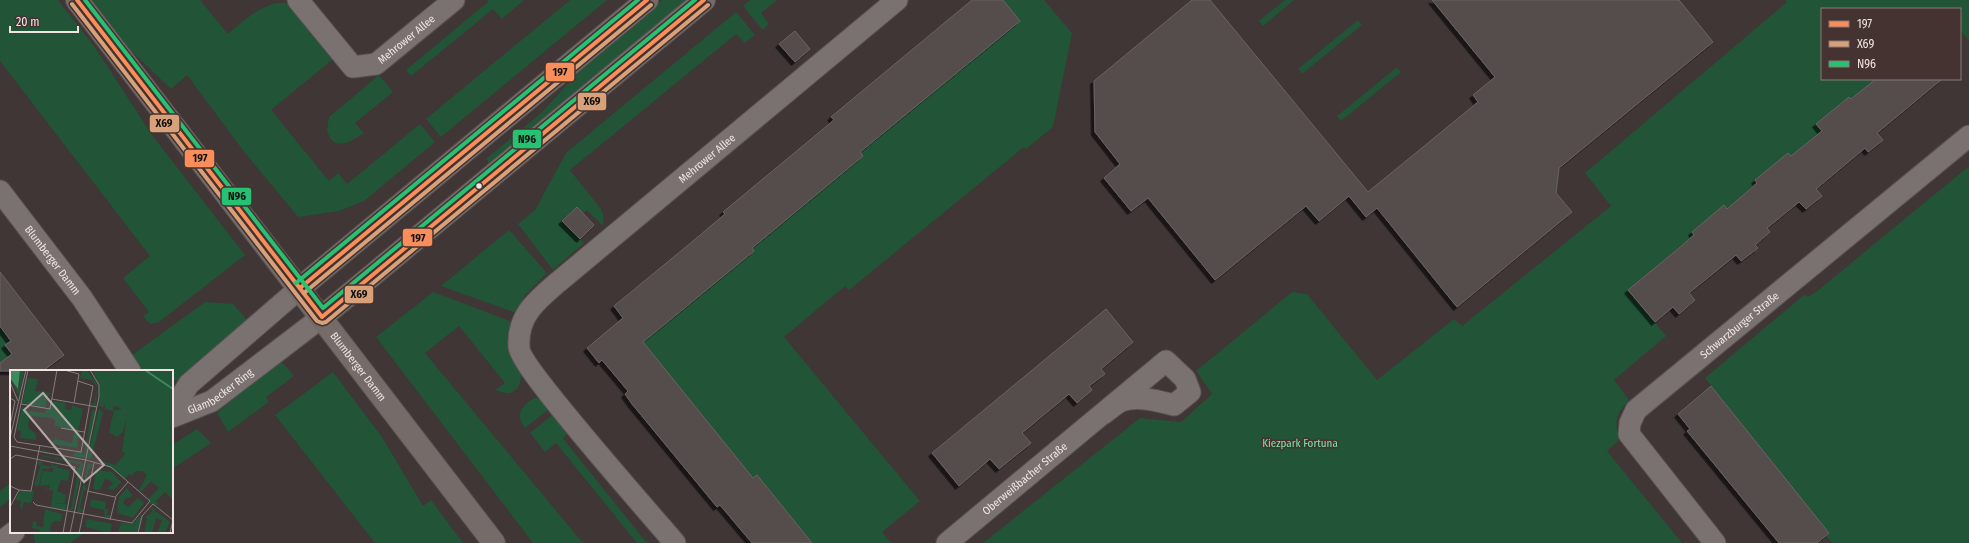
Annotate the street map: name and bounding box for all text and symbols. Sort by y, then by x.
scale bar [10,8,78,34]
legend [1821,8,1961,80]
street label: Mehrower Allee [375,12,438,67]
text: 20 m [16,15,40,29]
text: 197 [1857,17,1872,31]
text: X69 [1857,37,1874,51]
text: N96 [1857,57,1876,71]
line badge: 197 [545,62,575,82]
text: 197 [553,66,568,79]
line badge: X69 [577,92,607,111]
text: X69 [583,95,601,108]
line badge: X69 [149,114,180,133]
text: X69 [155,117,173,130]
line badge: N96 [512,129,542,149]
street label: Mehrower Allee [676,131,738,186]
text: N96 [518,133,536,146]
line badge: 197 [184,149,215,168]
text: 197 [193,152,208,165]
unlabelled marker [474,181,484,191]
line badge: N96 [221,187,252,206]
text: N96 [228,190,246,203]
street label: Blumberger Damm [22,223,83,298]
line badge: 197 [402,228,433,247]
text: 197 [411,232,426,245]
line badge: X69 [344,285,374,304]
text: X69 [350,288,368,301]
street label: Schwarzburger Straße [1698,289,1782,362]
street label: Blumberger Damm [327,330,389,404]
street label: Glambecker Ring [186,366,256,417]
inset map [10,370,173,533]
park label: Kiezpark Fortuna [1262,437,1338,450]
street label: Oberweißbacher Straße [980,440,1070,518]

